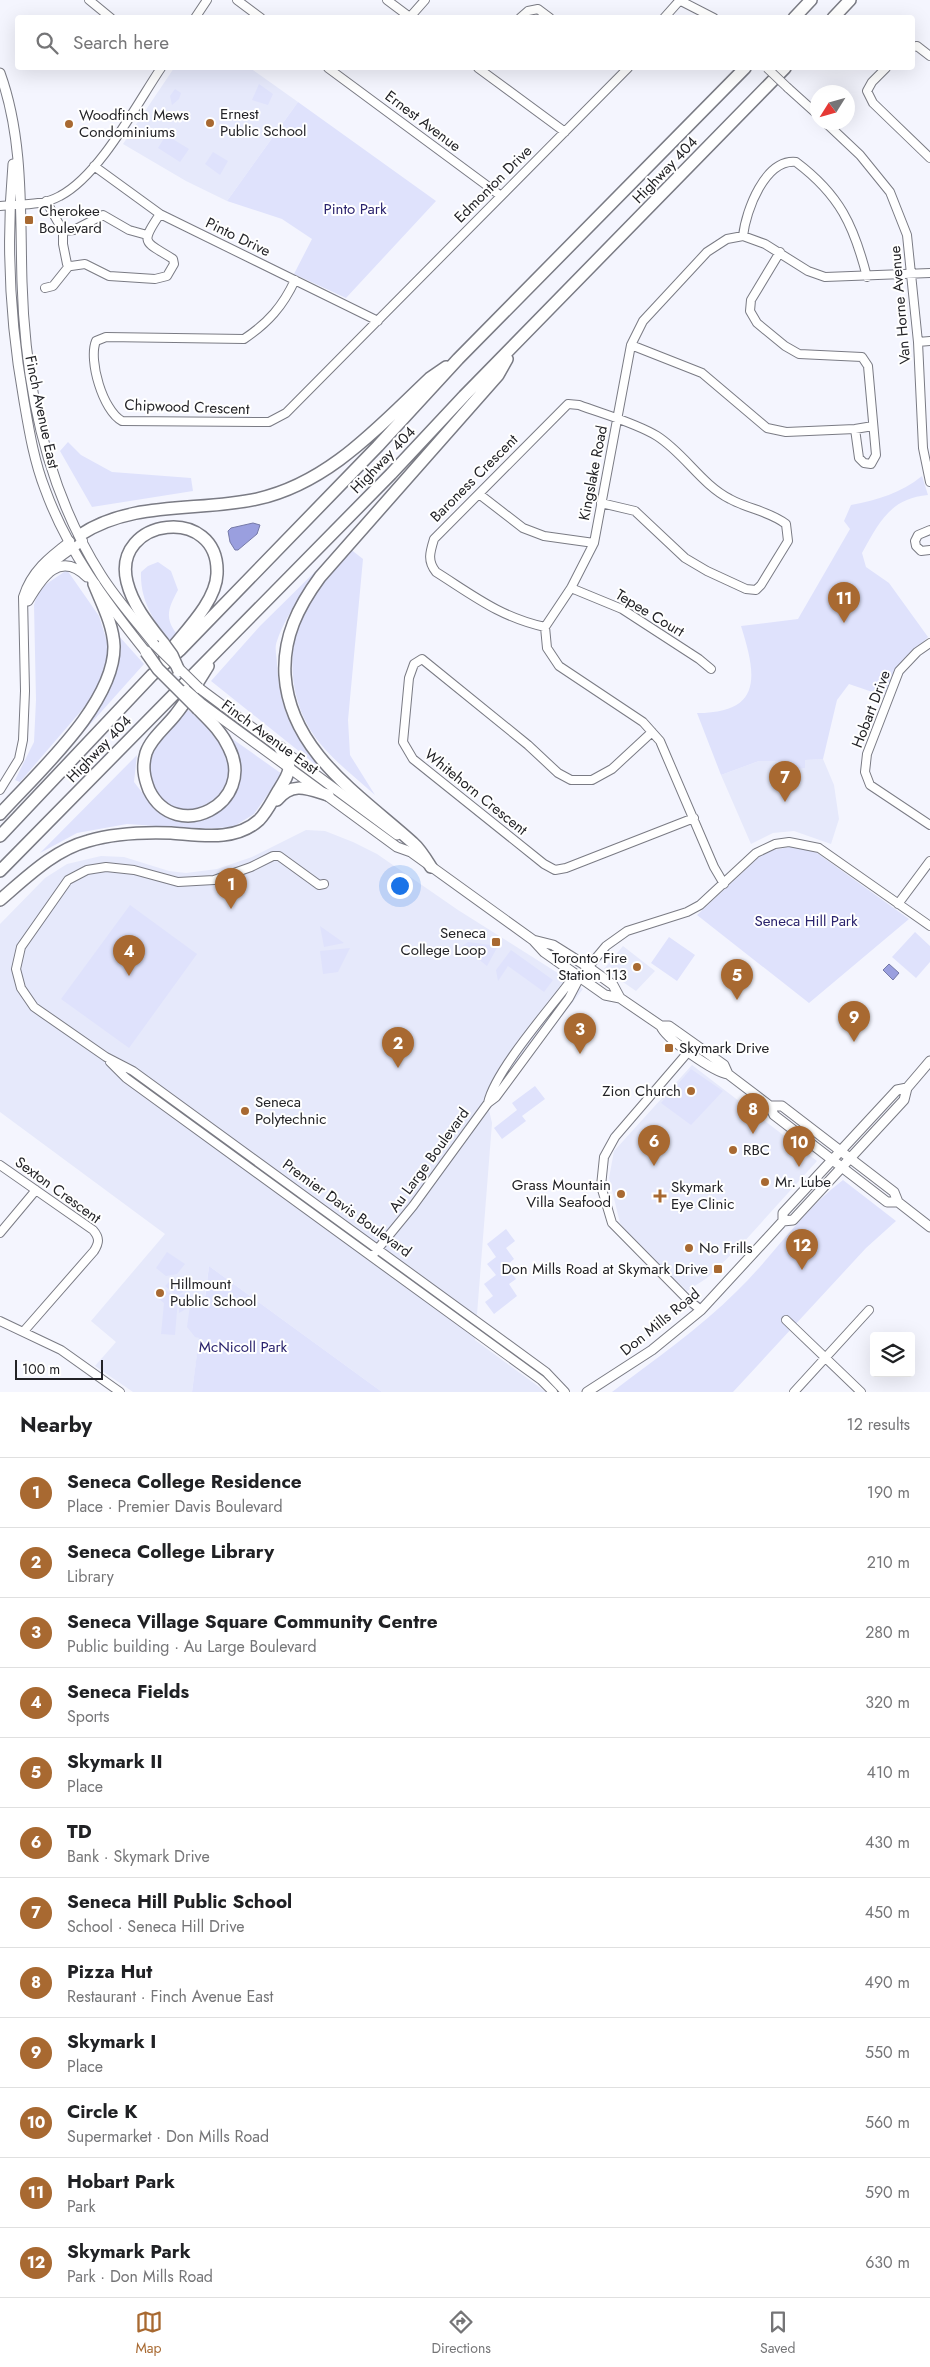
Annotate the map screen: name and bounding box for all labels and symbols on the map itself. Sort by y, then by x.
street label: Ernest Avenue [380,85,466,157]
north arrow [810,85,855,130]
place label: Ernest Public School [220,103,306,142]
place label: Woodfinch Mews Condominiums [79,104,189,143]
marker: Ernest Public School [204,117,216,129]
marker: Woodfinch Mews Condominiums [63,118,75,130]
street label: Highway 404 [627,131,703,209]
street label: Edmonton Drive [449,140,537,228]
park label: Pinto Park [323,198,387,220]
place label: Cherokee Boulevard [39,200,102,239]
street label: Pinto Drive [202,212,274,262]
marker: Cherokee Boulevard [23,214,35,226]
street label: Van Horne Avenue [884,245,916,365]
street label: Finch Avenue East [19,353,65,471]
street label: Chipwood Crescent [124,394,250,420]
street label: Highway 404 [345,421,421,499]
street label: Kingslake Road [573,424,613,522]
street label: Baroness Crescent [425,429,523,527]
pin: 11 [828,582,860,623]
street label: Tepee Court [611,584,689,642]
street label: Hobart Drive [846,667,896,751]
street label: Finch Avenue East [217,694,323,780]
street label: Highway 404 [61,710,137,788]
street label: Whitehorn Crescent [420,744,533,841]
pin: 7 [769,761,801,802]
pin: 1 [215,868,247,909]
your location [387,873,413,899]
park label: Seneca Hill Park [754,910,858,932]
place label: Seneca College Loop [400,922,486,961]
pin: 4 [113,935,145,976]
marker: Seneca College Loop [490,936,502,948]
place label: Toronto Fire Station 113 [552,947,627,986]
pin: 5 [721,959,753,1000]
marker: Toronto Fire Station 113 [631,961,643,973]
pin: 9 [838,1001,870,1042]
pin: 3 [564,1013,596,1054]
pin: 2 [382,1027,414,1068]
place label: Skymark Drive [679,1037,769,1059]
marker: Skymark Drive [663,1042,675,1054]
place label: Zion Church [602,1080,681,1102]
marker: Zion Church [685,1085,697,1097]
place label: Seneca Polytechnic [255,1091,326,1130]
pin: 8 [737,1093,769,1134]
street label: Au Large Boulevard [384,1103,474,1217]
marker: Seneca Polytechnic [239,1105,251,1117]
pin: 6 [638,1125,670,1166]
pin: 10 [783,1126,815,1167]
place label: RBC [743,1139,770,1161]
marker: RBC [727,1144,739,1156]
street label: Sexton Crescent [10,1151,106,1229]
street label: Premier Davis Boulevard [278,1154,416,1262]
place label: Mr. Lube [775,1171,831,1193]
place label: Grass Mountain Villa Seafood [512,1174,611,1213]
place label: Skymark Eye Clinic [671,1176,734,1215]
marker: Mr. Lube [759,1176,771,1188]
marker: Grass Mountain Villa Seafood [615,1188,627,1200]
marker: Skymark Eye Clinic [653,1189,667,1203]
pin: 12 [786,1229,818,1270]
place label: No Frills [699,1237,753,1259]
marker: No Frills [683,1242,695,1254]
place label: Don Mills Road at Skymark Drive [501,1258,708,1280]
marker: Don Mills Road at Skymark Drive [712,1263,724,1275]
place label: Hillmount Public School [170,1273,256,1312]
street label: Don Mills Road [616,1283,704,1361]
marker: Hillmount Public School [154,1287,166,1299]
park label: McNicoll Park [199,1336,288,1358]
scale bar [15,1357,102,1380]

